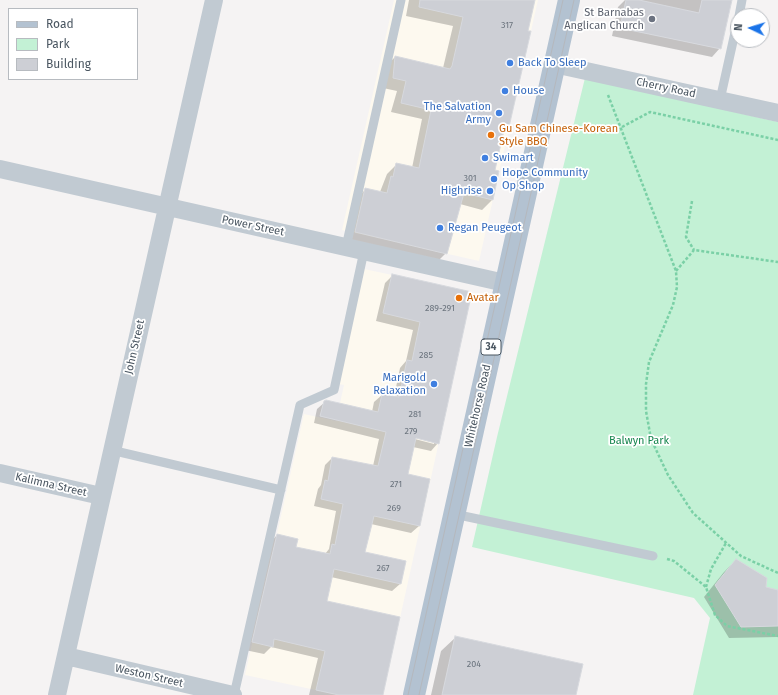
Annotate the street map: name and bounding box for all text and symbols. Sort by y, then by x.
place label: St Barnabas Anglican Church [564,6,644,32]
legend [8,8,138,80]
north arrow [730,8,770,48]
marker: St Barnabas Anglican Church [647,14,657,24]
text: Road [46,17,74,31]
house number: 317 [501,20,513,30]
text: N [732,23,745,31]
text: Park [46,37,70,51]
place label: Back To Sleep [518,56,587,70]
text: Building [46,57,91,71]
marker: Back To Sleep [505,58,515,68]
street label: Cherry Road [635,75,697,101]
place label: House [513,84,544,98]
marker: House [500,86,510,96]
place label: The Salvation Army [424,100,491,126]
marker: The Salvation Army [494,108,504,118]
place label: Gu Sam Chinese-Korean Style BBQ [499,122,618,148]
marker: Gu Sam Chinese-Korean Style BBQ [486,130,496,140]
place label: Swimart [493,151,534,165]
marker: Swimart [480,153,490,163]
place label: Hope Community Op Shop [502,166,588,192]
house number: 301 [463,173,477,183]
marker: Hope Community Op Shop [489,174,499,184]
place label: Highrise [441,184,482,198]
marker: Highrise [485,186,495,196]
street label: Power Street [221,213,285,239]
place label: Regan Peugeot [448,221,522,235]
marker: Regan Peugeot [435,223,445,233]
place label: Avatar [467,291,499,305]
marker: Avatar [454,293,464,303]
house number: 289-291 [425,303,455,313]
street label: John Street [122,319,148,375]
road number: 34 [481,339,501,355]
house number: 285 [419,350,433,360]
street label: Whitehorse Road [462,363,494,449]
place label: Marigold Relaxation [373,371,426,397]
marker: Marigold Relaxation [429,379,439,389]
house number: 281 [408,409,422,419]
house number: 279 [405,426,417,436]
park label: Balwyn Park [609,434,669,448]
street label: Kalimna Street [14,470,88,500]
house number: 271 [390,479,402,489]
house number: 269 [387,503,401,513]
house number: 267 [376,563,390,573]
house number: 204 [467,659,481,669]
street label: Weston Street [114,662,184,690]

